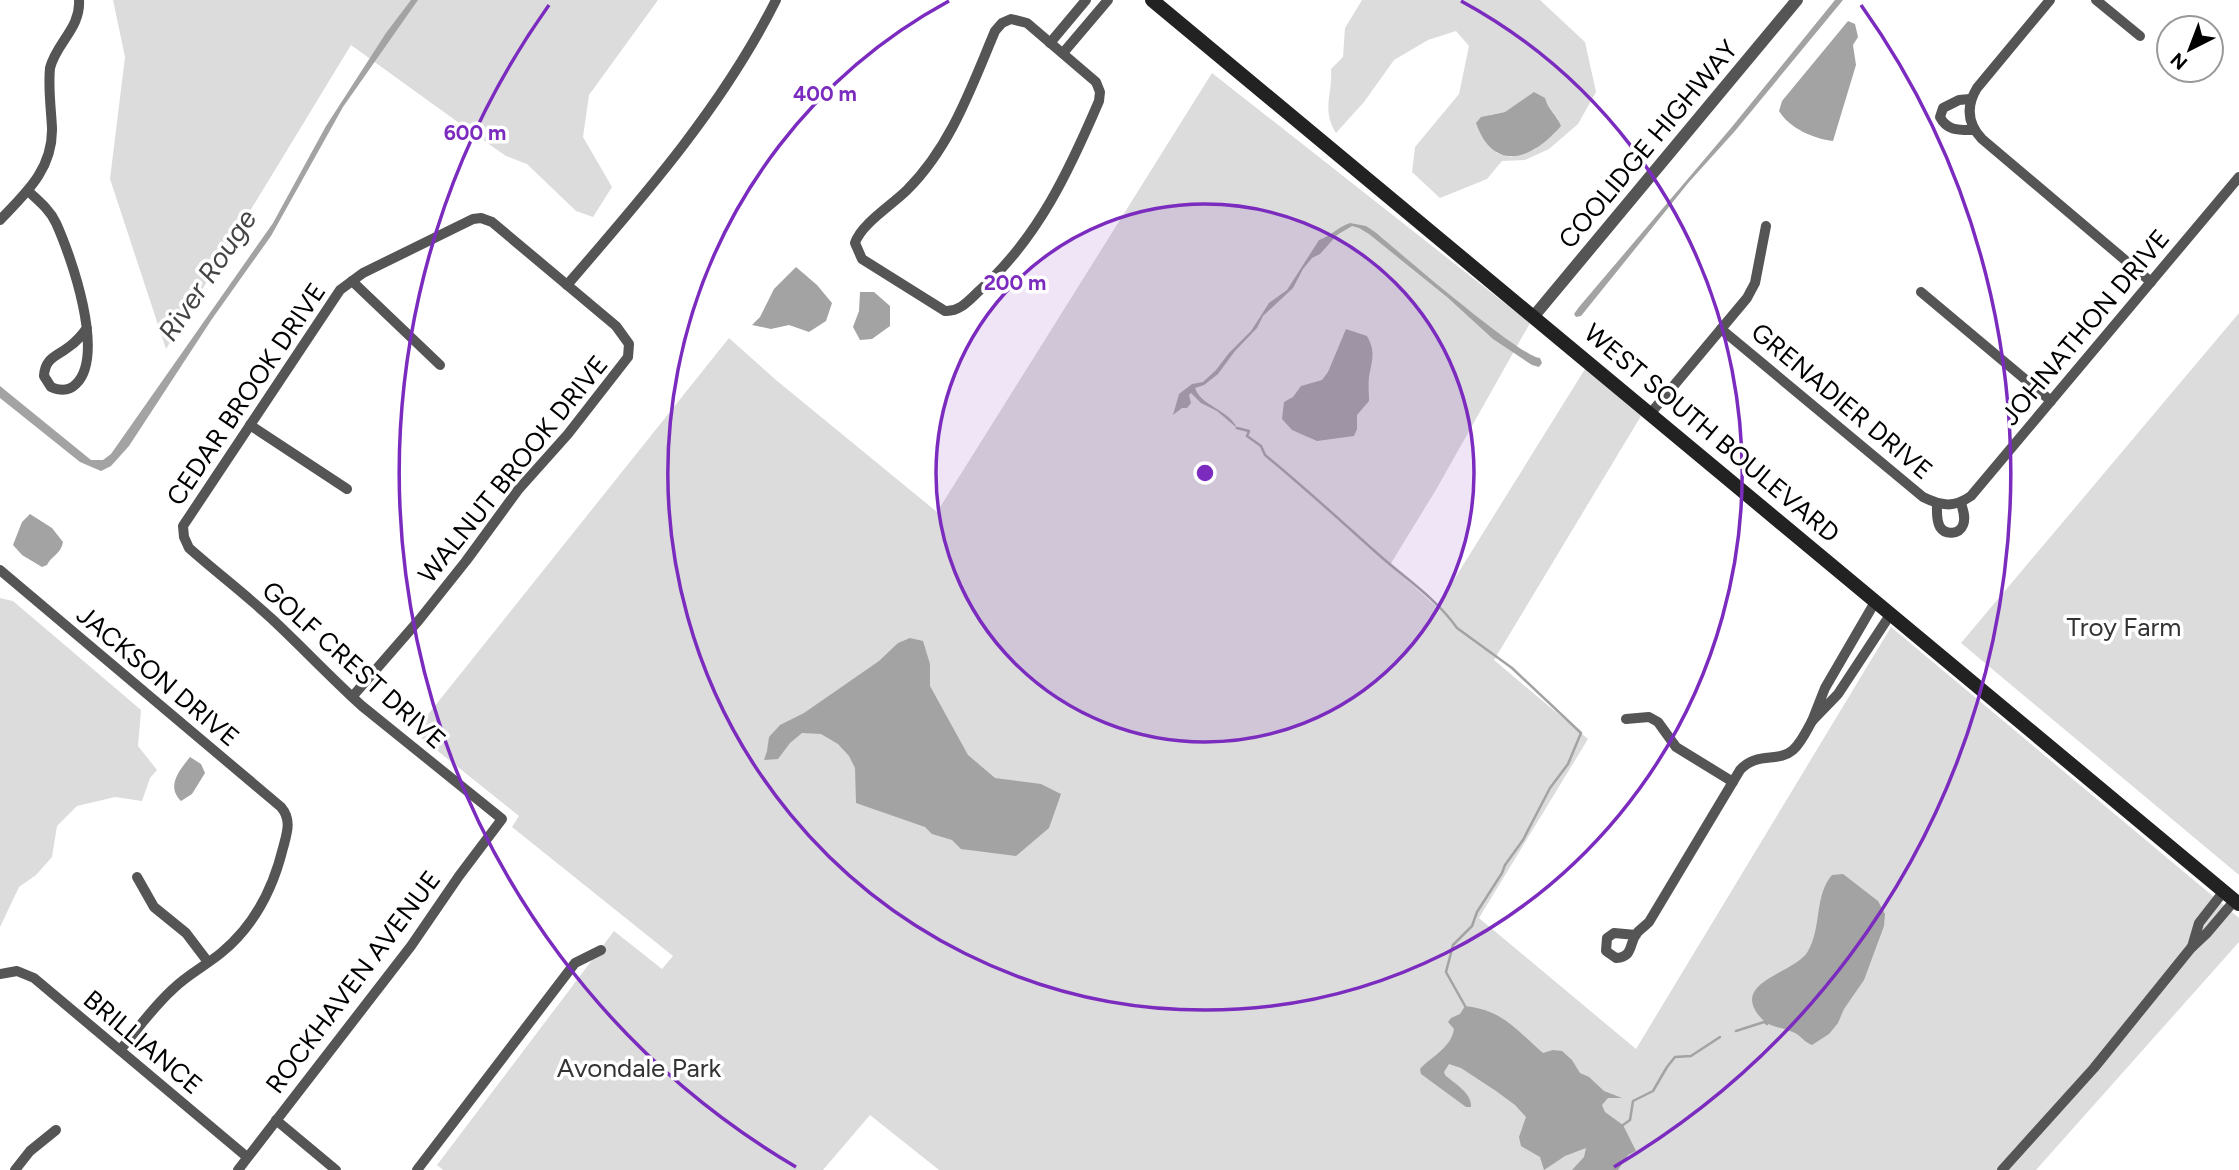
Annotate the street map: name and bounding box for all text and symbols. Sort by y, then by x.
north arrow [2155,14,2225,84]
street label: COOLIDGE HIGHWAY [1551,33,1745,255]
text: N [2166,48,2192,75]
text: 400 m [793,81,857,106]
text: 600 m [444,120,506,145]
water label: River Rouge [151,203,263,347]
street label: JOHNATHON DRIVE [1994,223,2176,431]
text: 200 m [984,270,1046,295]
street label: CEDAR BROOK DRIVE [160,277,332,511]
street label: GRENADIER DRIVE [1745,316,1939,486]
street label: WEST SOUTH BOULEVARD [1578,317,1846,549]
street label: WALNUT BROOK DRIVE [411,349,615,589]
centre of rings [1193,461,1217,485]
street label: GOLF CREST DRIVE [256,574,452,756]
street label: JACKSON DRIVE [70,599,246,753]
park label: Troy Farm [2067,611,2181,643]
street label: ROCKHAVEN AVENUE [259,864,447,1100]
street label: BRILLIANCE [77,983,209,1101]
park label: Avondale Park [557,1052,722,1084]

